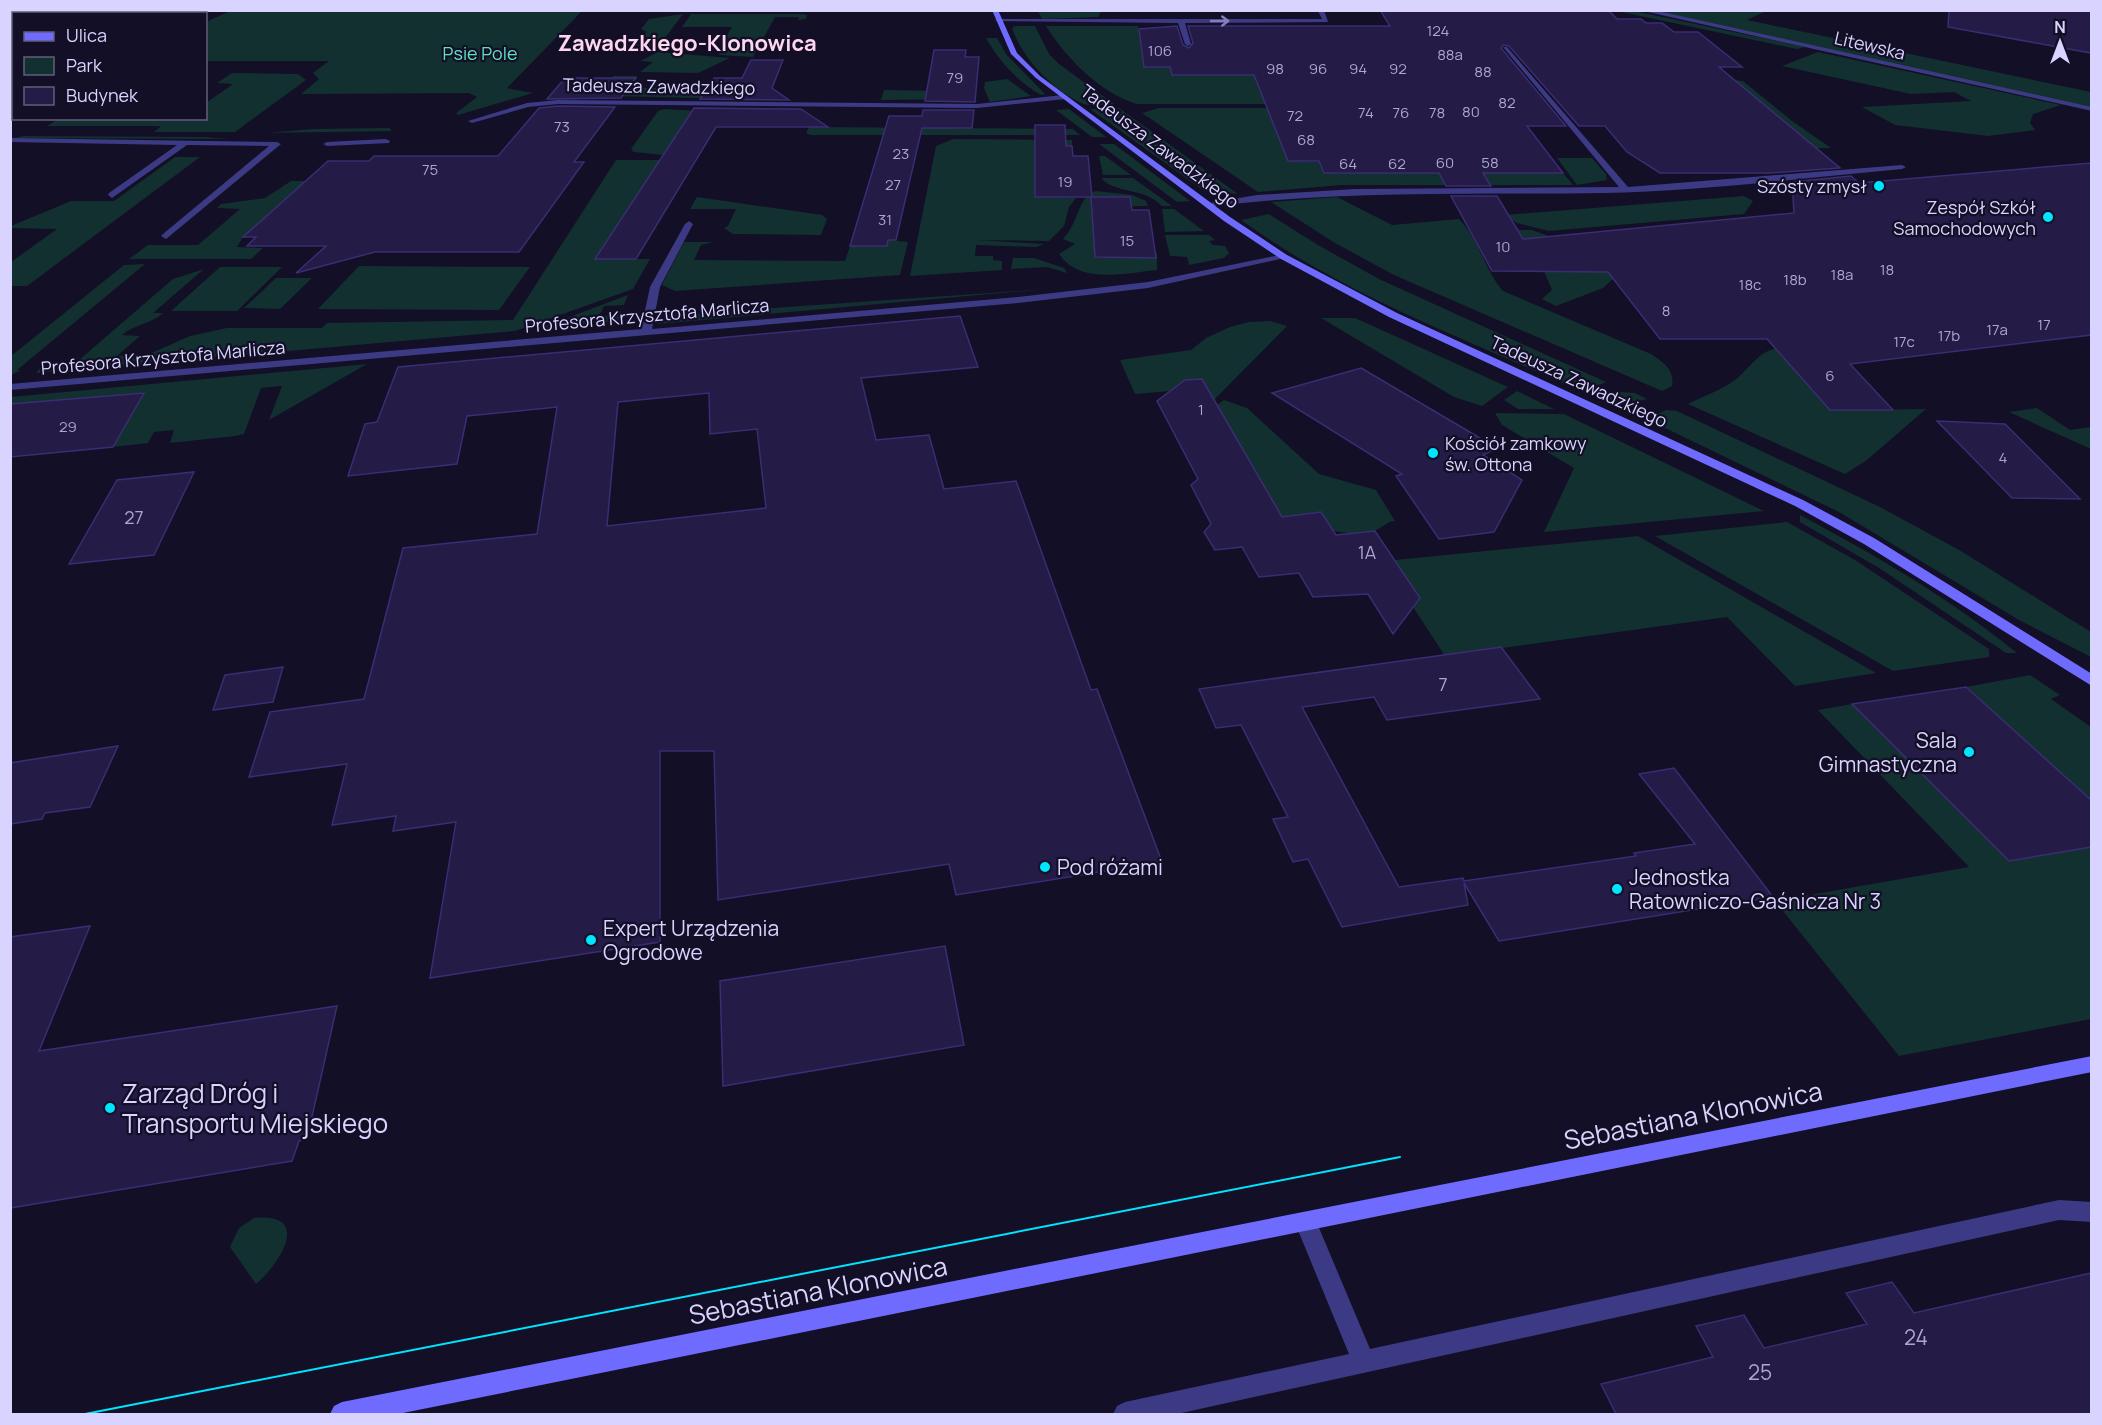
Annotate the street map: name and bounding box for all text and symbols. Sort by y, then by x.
legend [12,12,207,120]
north arrow [2030,12,2090,72]
one-way arrow [1209,15,1229,27]
text: N [2054,16,2066,38]
house number: 124 [1427,20,1450,41]
text: Ulica [66,23,107,47]
street label: Litewska [1832,25,1908,65]
district label: Zawadzkiego-Klonowica [557,28,817,58]
house number: 106 [1148,40,1172,61]
park label: Psie Pole [443,41,517,65]
house number: 88a [1437,44,1463,65]
text: Park [66,53,103,77]
house number: 98 [1266,58,1284,79]
house number: 96 [1309,58,1327,79]
house number: 94 [1349,58,1367,79]
house number: 92 [1389,58,1407,79]
house number: 88 [1474,61,1492,82]
house number: 79 [947,67,963,88]
street label: Tadeusza Zawadzkiego [563,72,755,100]
street label: Tadeusza Zawadzkiego [1076,78,1244,214]
text: Budynek [66,83,139,107]
house number: 82 [1498,92,1516,113]
house number: 80 [1462,101,1480,122]
house number: 74 [1358,102,1374,123]
house number: 76 [1393,102,1409,123]
house number: 78 [1429,102,1445,123]
house number: 72 [1287,105,1303,126]
house number: 73 [554,116,570,137]
house number: 68 [1297,129,1315,150]
house number: 23 [893,143,909,164]
house number: 60 [1436,152,1454,173]
house number: 58 [1481,152,1499,173]
house number: 64 [1339,153,1357,174]
house number: 62 [1388,153,1406,174]
house number: 75 [422,159,438,180]
house number: 19 [1057,171,1073,192]
house number: 27 [885,174,901,195]
place label: Szósty zmysł [1757,174,1867,198]
marker: Szósty zmysł [1872,179,1886,193]
place label: Zespół Szkół Samochodowych [1893,195,2036,240]
house number: 31 [878,209,892,230]
marker: Zespół Szkół Samochodowych [2041,210,2055,224]
house number: 15 [1120,230,1134,251]
house number: 10 [1496,236,1511,257]
house number: 18 [1880,259,1894,280]
house number: 18a [1831,264,1853,285]
house number: 18b [1783,269,1807,290]
house number: 18c [1739,274,1761,295]
street label: Profesora Krzysztofa Marlicza [524,292,770,338]
house number: 8 [1662,300,1670,321]
house number: 17 [2037,314,2051,335]
house number: 17a [1986,319,2008,340]
house number: 17b [1938,325,1960,346]
street label: Tadeusza Zawadzkiego [1487,329,1671,433]
house number: 17c [1893,331,1915,352]
street label: Profesora Krzysztofa Marlicza [40,334,286,380]
house number: 6 [1825,365,1835,386]
house number: 1 [1198,399,1204,420]
house number: 29 [59,416,77,437]
place label: Kościół zamkowy św. Ottona [1445,431,1587,476]
marker: Kościół zamkowy św. Ottona [1426,446,1440,460]
house number: 4 [1999,447,2008,468]
house number: 27 [124,505,144,529]
house number: 1A [1358,540,1377,564]
house number: 7 [1438,672,1448,696]
place label: Sala Gimnastyczna [1819,726,1957,778]
marker: Sala Gimnastyczna [1962,745,1976,759]
place label: Pod różami [1057,853,1163,881]
marker: Pod różami [1038,860,1052,874]
place label: Jednostka Ratowniczo-Gaśnicza Nr 3 [1629,863,1881,915]
marker: Jednostka Ratowniczo-Gaśnicza Nr 3 [1610,882,1624,896]
place label: Expert Urządzenia Ogrodowe [603,914,779,966]
marker: Expert Urządzenia Ogrodowe [584,933,598,947]
street label: Sebastiana Klonowica [1561,1072,1825,1158]
place label: Zarząd Dróg i Transportu Miejskiego [122,1075,388,1141]
marker: Zarząd Dróg i Transportu Miejskiego [103,1101,117,1115]
street label: Sebastiana Klonowica [686,1247,950,1333]
house number: 24 [1904,1323,1928,1351]
house number: 25 [1748,1358,1772,1386]

